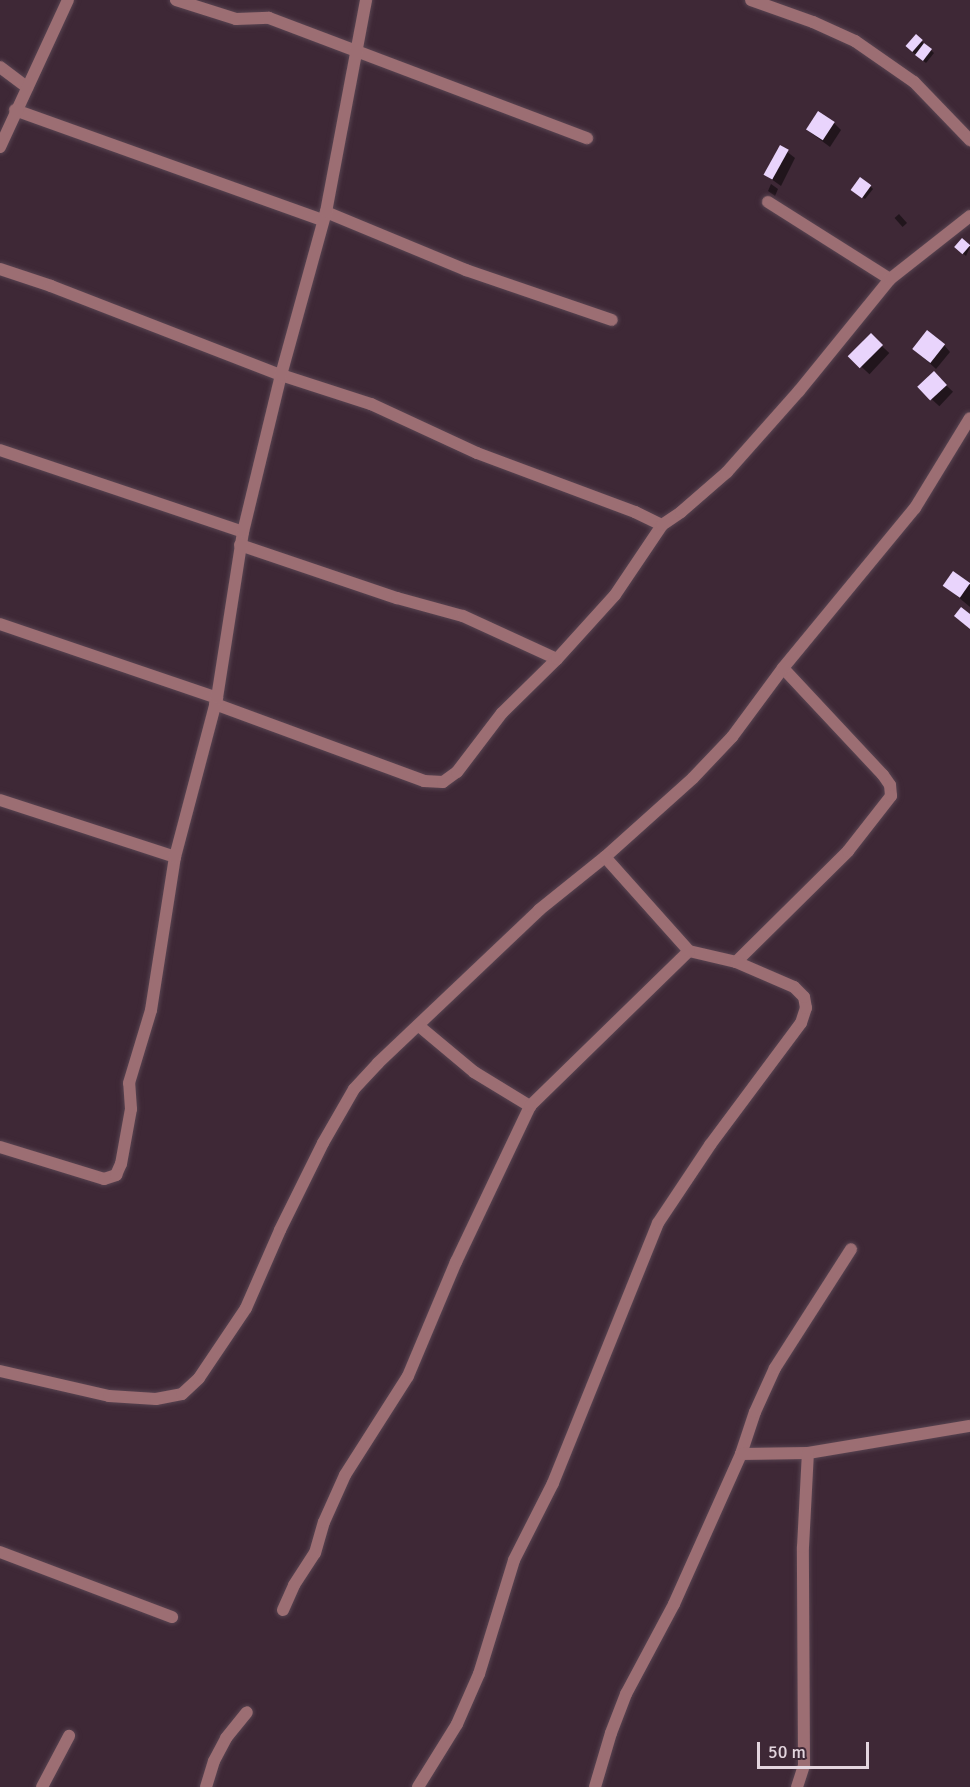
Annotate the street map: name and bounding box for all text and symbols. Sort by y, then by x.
scale bar [760,1730,872,1768]
text: 50 m [768,1741,806,1763]

